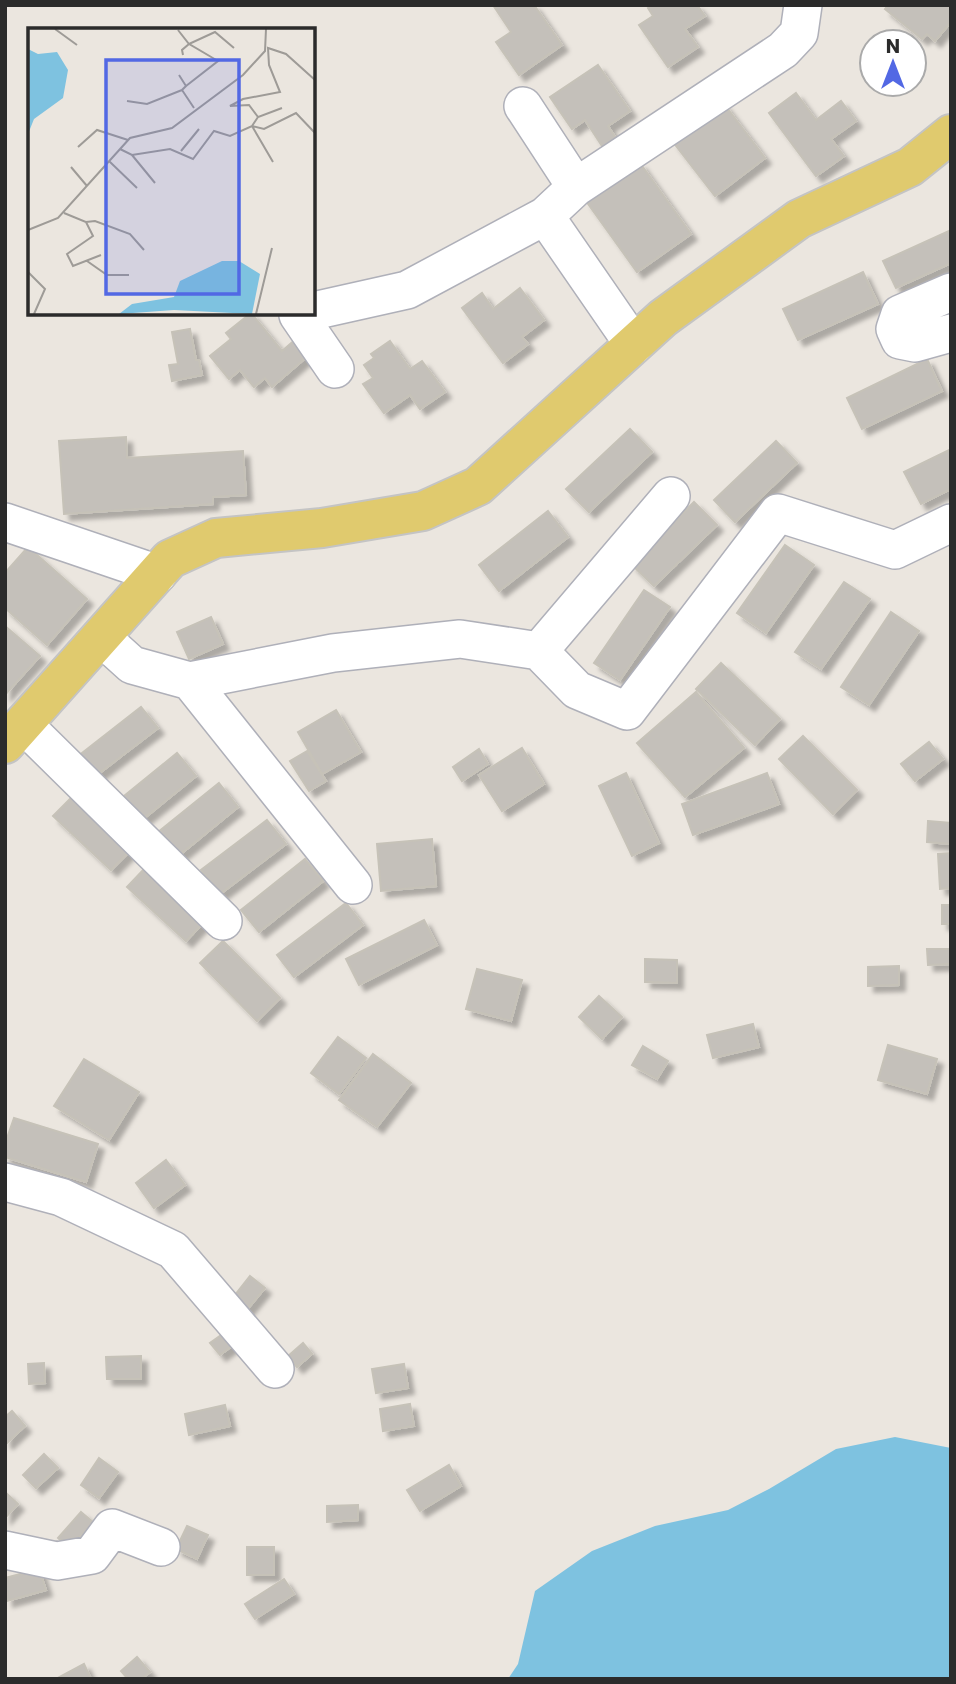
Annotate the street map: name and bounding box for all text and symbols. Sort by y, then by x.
inset map [28,28,315,315]
north arrow [858,28,928,98]
text: N [886,33,900,60]

